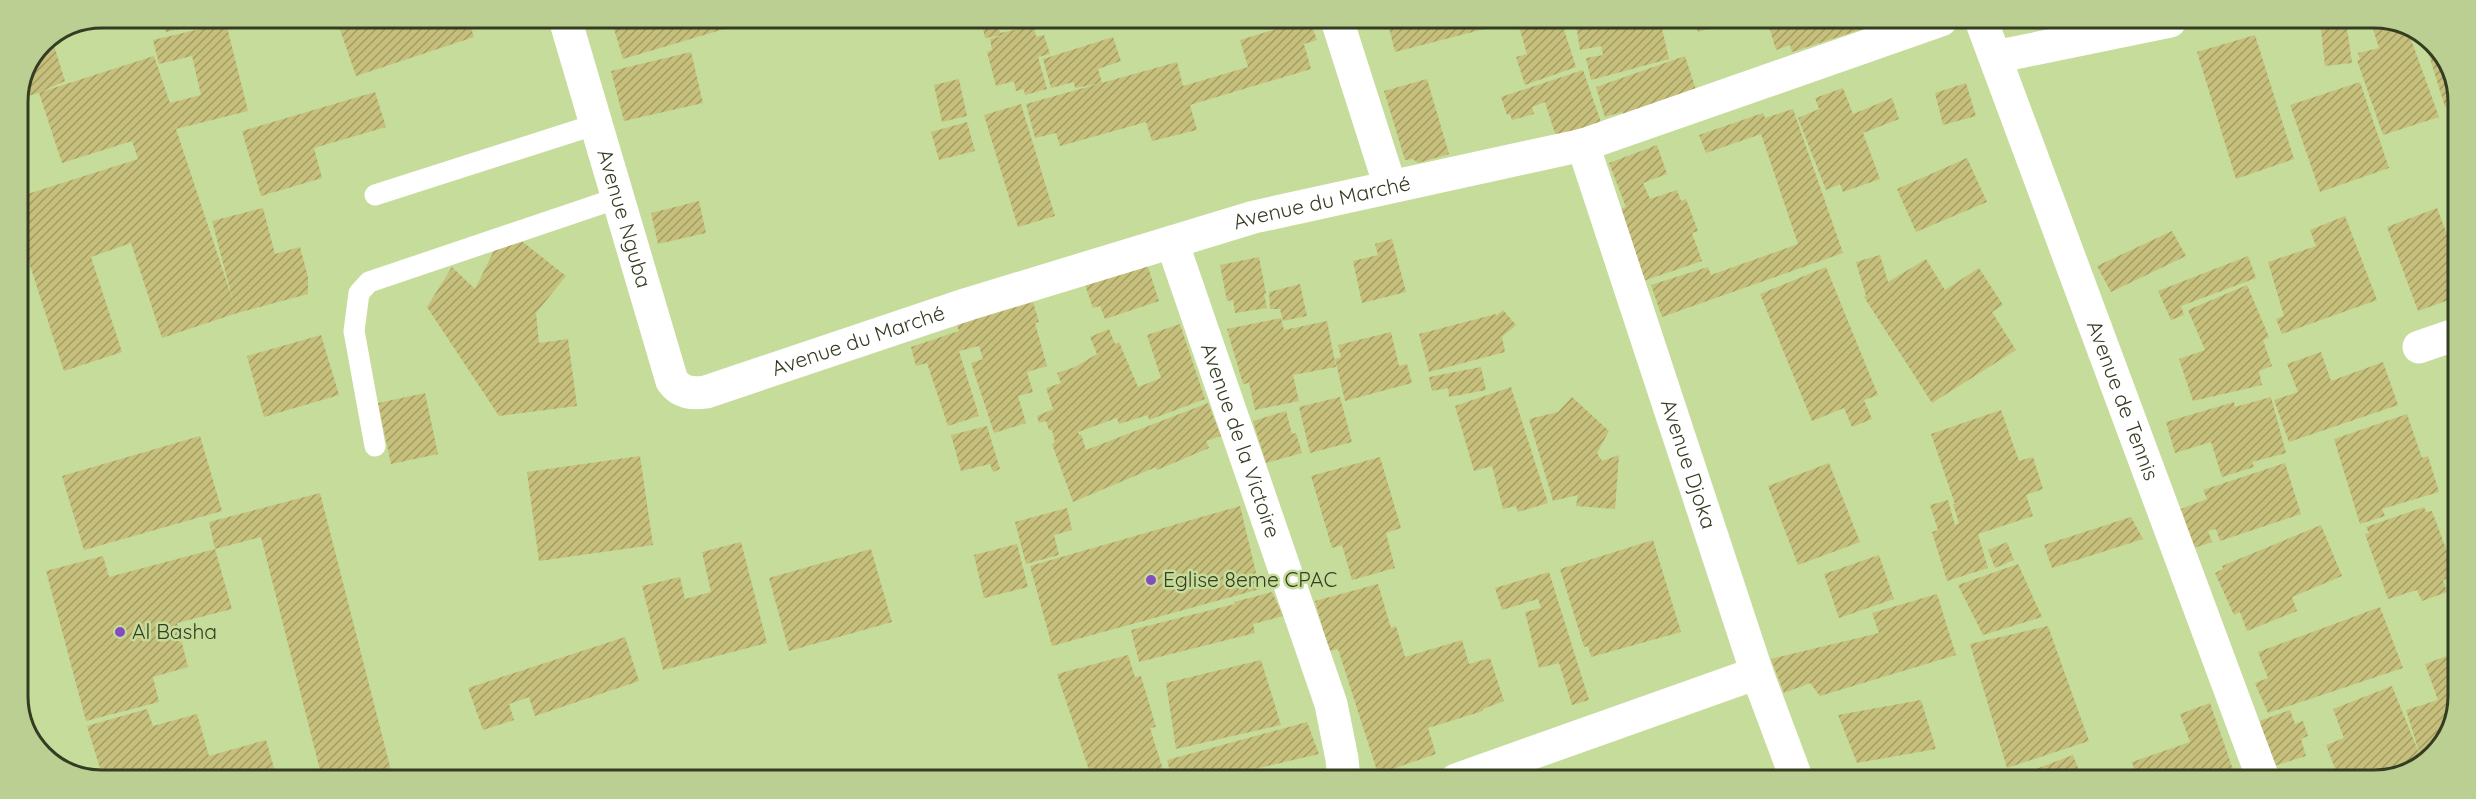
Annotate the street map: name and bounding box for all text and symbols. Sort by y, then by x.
street label: Avenue Nguba [592,146,658,291]
street label: Avenue du Marché [1230,169,1413,235]
street label: Avenue du Marché [768,299,948,381]
street label: Avenue de Tennis [2082,317,2165,484]
street label: Avenue de la Victoire [1196,339,1287,541]
street label: Avenue Djoka [1656,396,1723,532]
place label: Eglise 8eme CPAC [1163,566,1337,592]
marker: Eglise 8eme CPAC [1144,573,1158,587]
place label: Al Basha [132,618,217,644]
marker: Al Basha [113,625,127,639]

